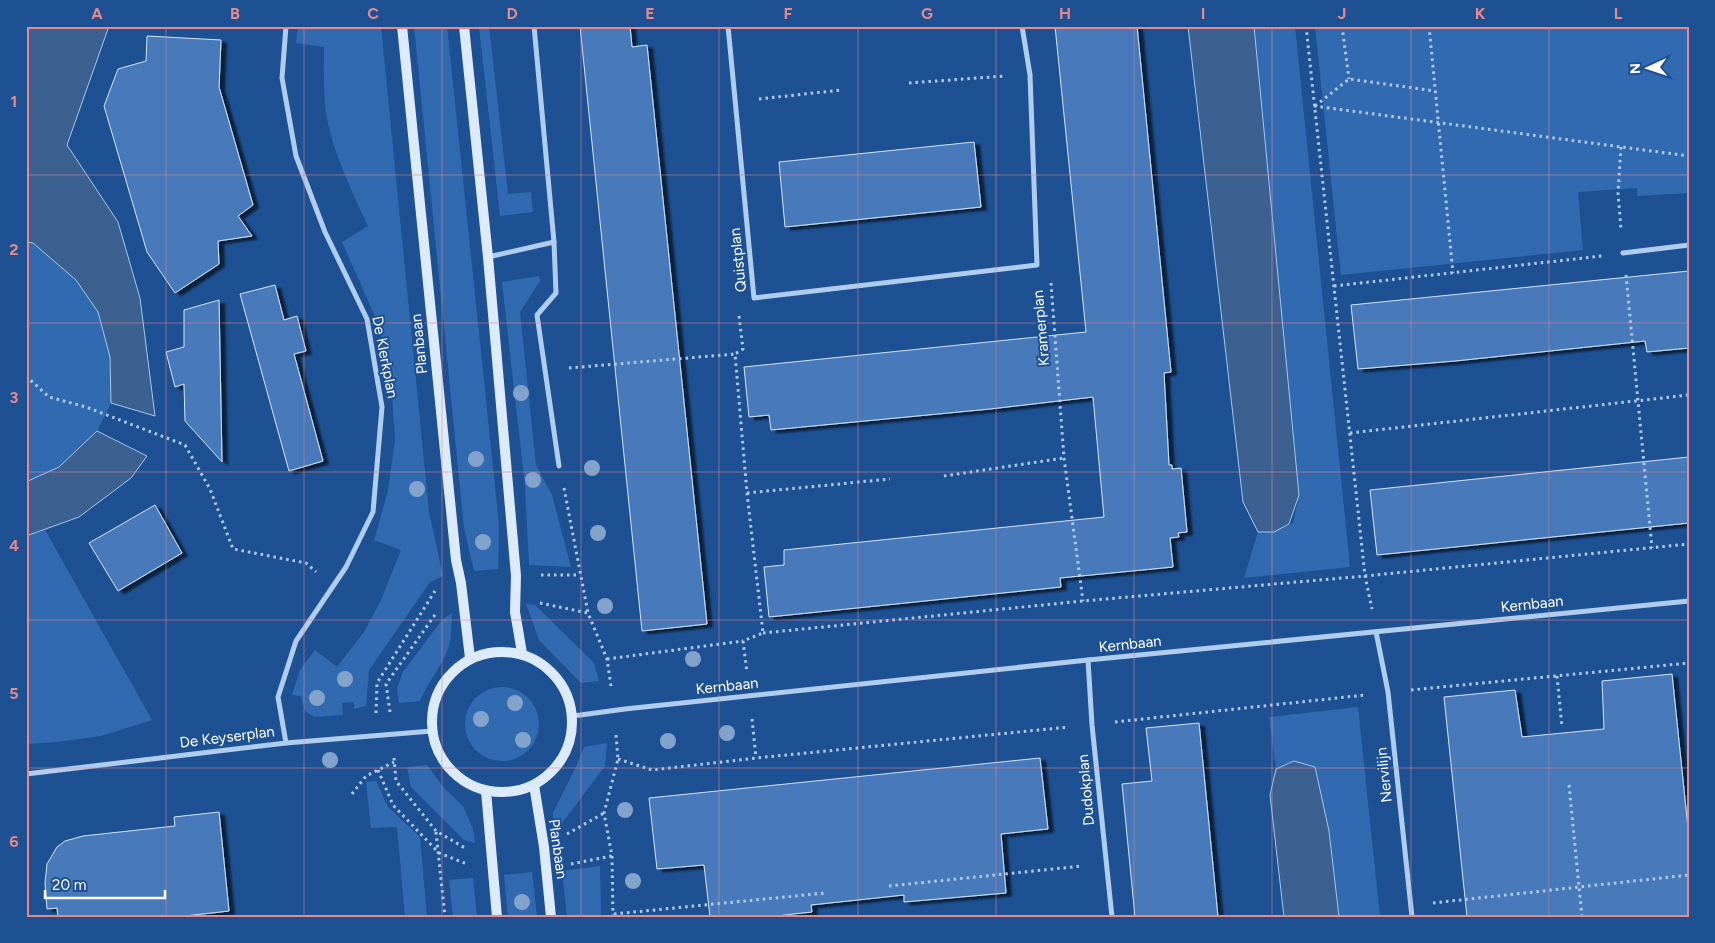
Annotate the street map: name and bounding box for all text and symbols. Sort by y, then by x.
text: A [91,4,103,23]
text: B [230,4,240,23]
text: C [367,4,379,23]
text: D [506,4,518,23]
text: E [645,4,655,23]
text: F [784,4,793,23]
text: G [921,4,933,23]
text: H [1059,4,1071,23]
text: I [1201,4,1205,23]
text: J [1338,4,1346,23]
text: K [1475,4,1486,23]
text: L [1614,4,1623,23]
north arrow [1622,42,1672,92]
text: N [1627,63,1644,75]
text: 1 [11,92,17,111]
street label: Quistplan [726,227,750,293]
text: 2 [9,240,19,259]
street label: Kramerplan [1029,289,1053,367]
street label: Planbaan [407,313,431,375]
street label: De Klerkplan [368,314,402,400]
text: 3 [10,388,19,407]
text: 4 [9,536,19,555]
street label: Kernbaan [1500,592,1564,616]
street label: Kernbaan [1098,632,1162,656]
street label: Kernbaan [695,674,759,698]
text: 5 [9,684,19,703]
street label: De Keyserplan [178,722,276,752]
street label: Nervilijn [1372,747,1396,803]
street label: Dudokplan [1074,754,1098,826]
street label: Planbaan [545,818,571,880]
text: 6 [9,832,19,851]
scale bar [45,868,165,900]
text: 20 m [52,876,86,894]

